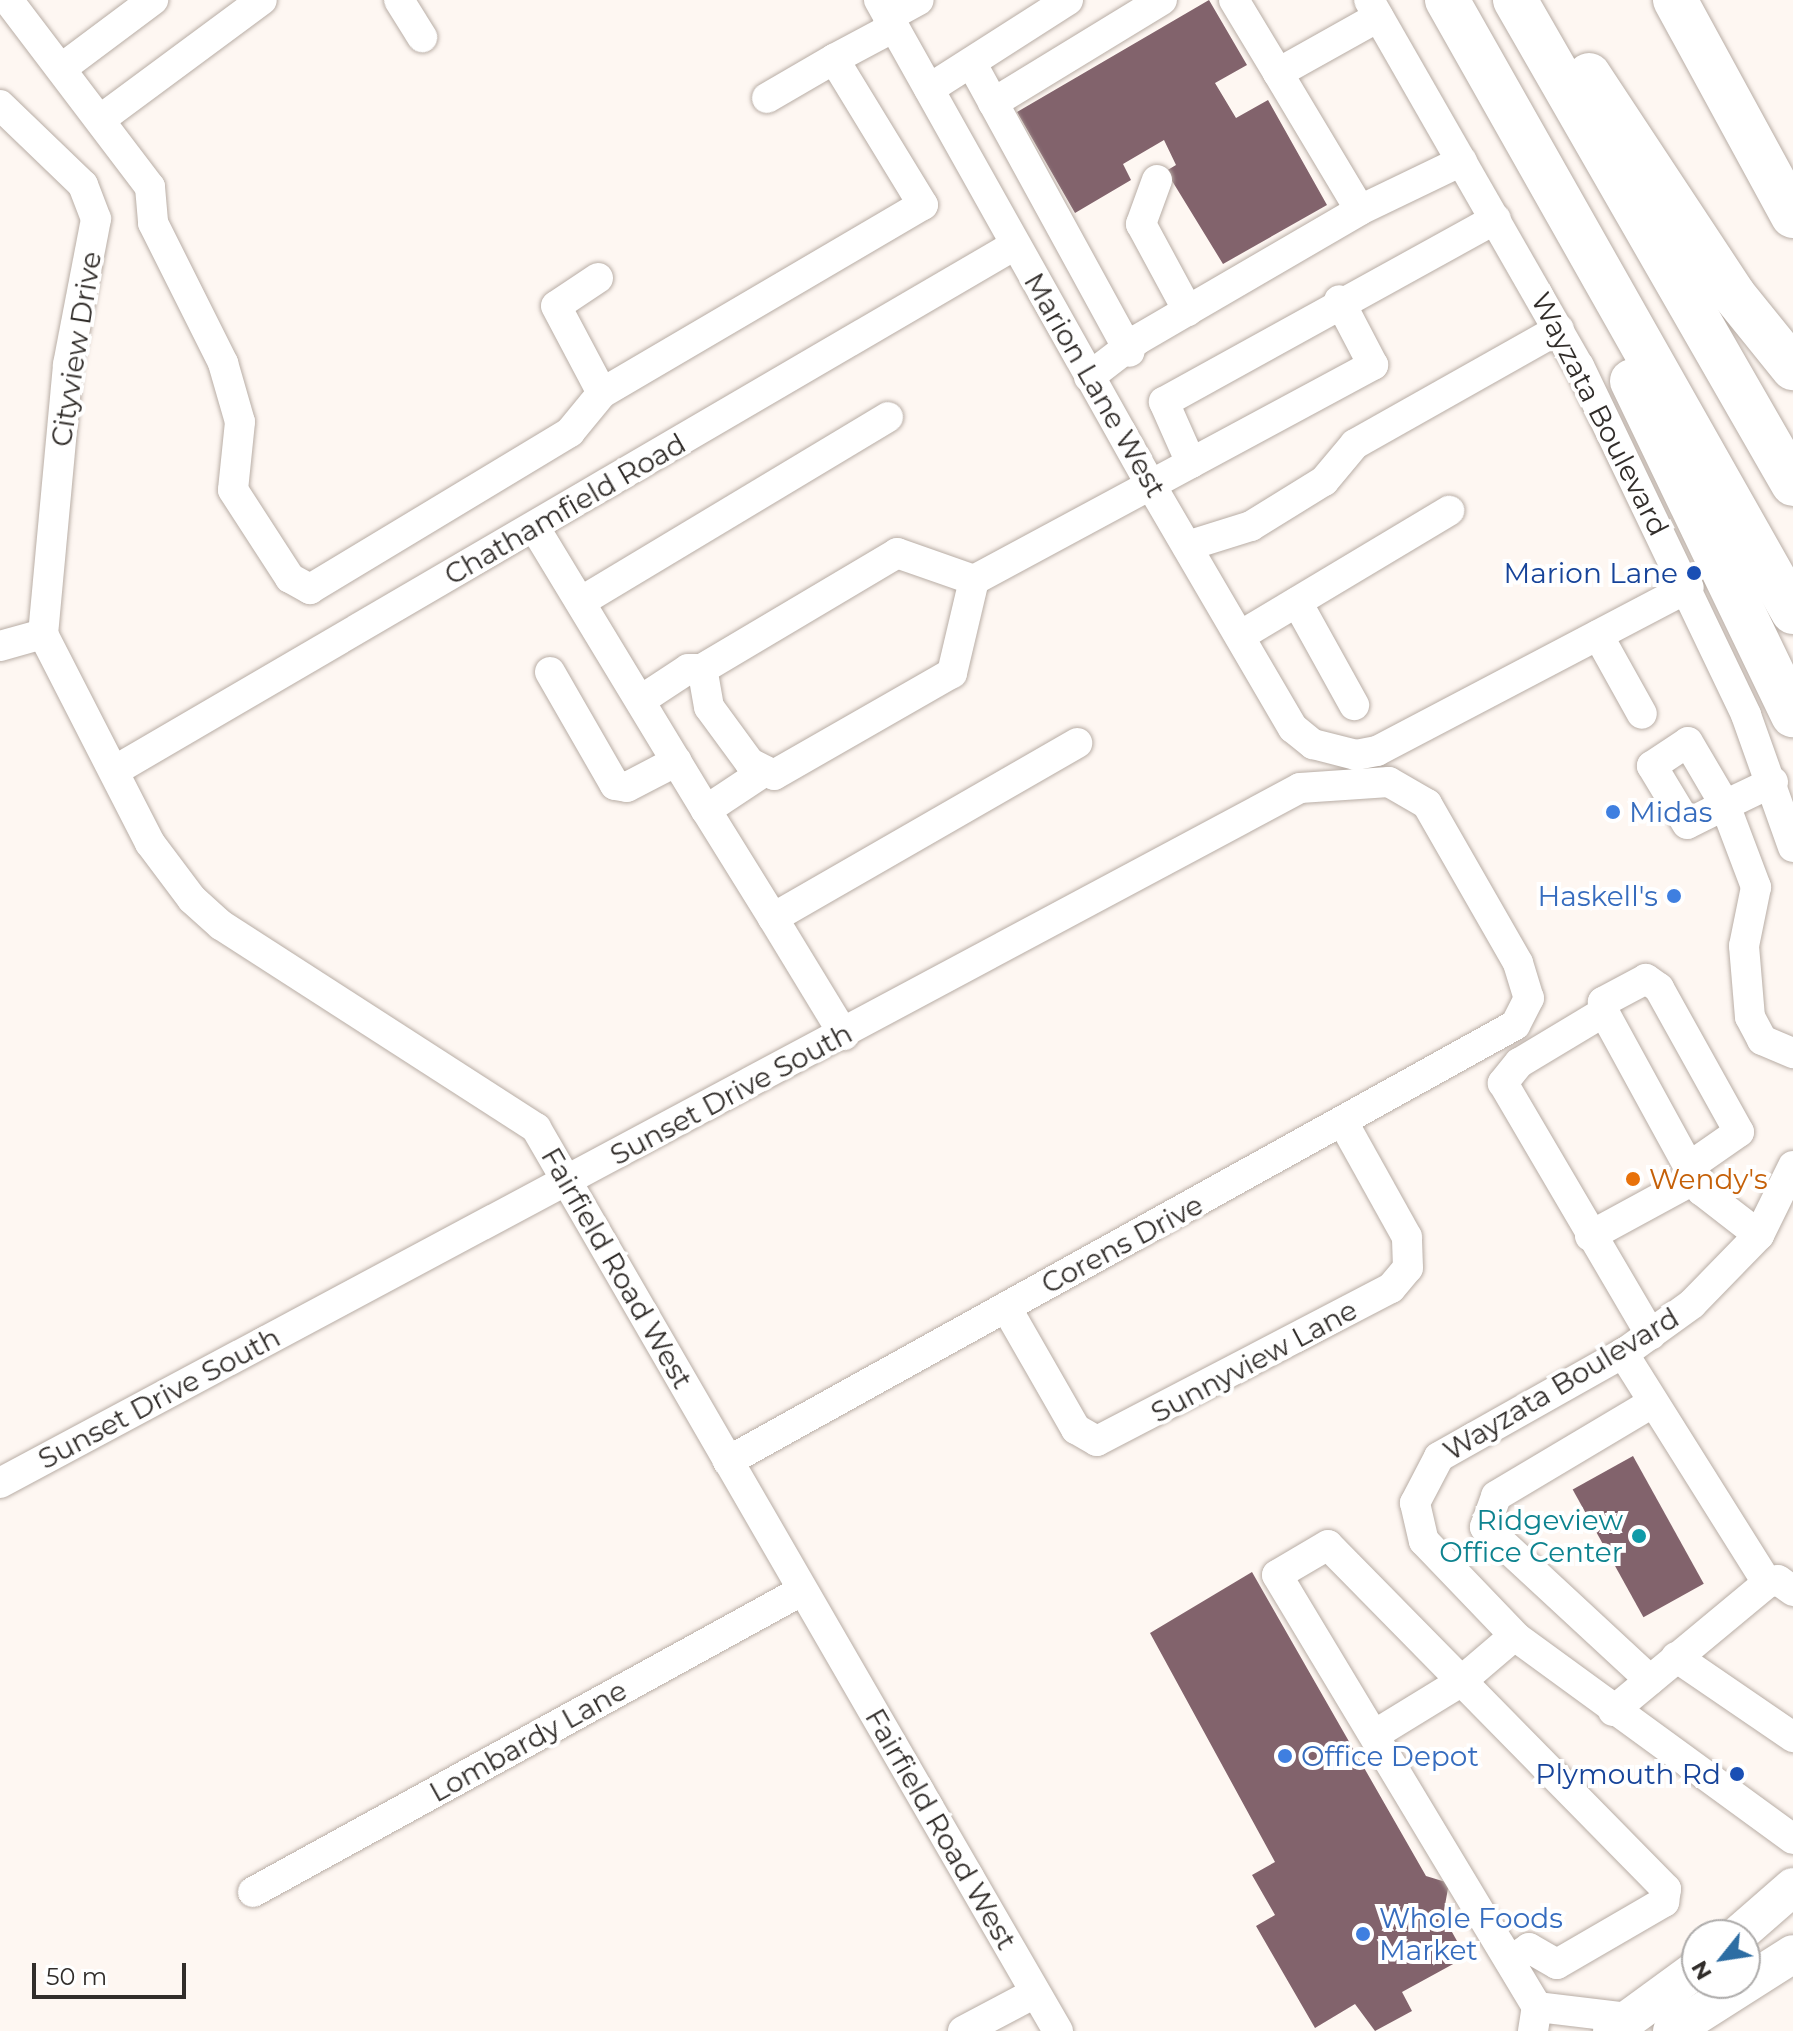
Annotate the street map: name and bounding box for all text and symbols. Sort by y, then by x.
street label: Cityview Drive [44,249,108,449]
street label: Marion Lane West [1017,267,1173,503]
street label: Wayzata Boulevard [1524,287,1676,541]
street label: Chathamfield Road [438,426,692,592]
place label: Marion Lane [1504,556,1678,590]
marker: Marion Lane [1685,564,1703,582]
place label: Midas [1629,795,1712,829]
marker: Midas [1604,803,1622,821]
place label: Haskell's [1538,879,1658,913]
marker: Haskell's [1665,887,1683,905]
street label: Sunset Drive South [604,1016,858,1172]
street label: Fairfield Road West [534,1142,700,1394]
place label: Wendy's [1649,1162,1768,1196]
marker: Wendy's [1624,1170,1642,1188]
street label: Corens Drive [1036,1187,1208,1301]
street label: Sunnyview Lane [1145,1293,1363,1429]
street label: Wayzata Boulevard [1437,1300,1685,1468]
street label: Sunset Drive South [32,1320,286,1476]
place label: Ridgeview Office Center [1439,1503,1623,1569]
marker: Ridgeview Office Center [1630,1527,1648,1545]
street label: Lombardy Lane [424,1673,632,1809]
street label: Fairfield Road West [858,1703,1024,1955]
place label: Office Depot [1301,1739,1479,1773]
marker: Office Depot [1276,1747,1294,1765]
place label: Plymouth Rd [1535,1757,1721,1791]
marker: Plymouth Rd [1728,1765,1746,1783]
place label: Whole Foods Market [1379,1901,1563,1967]
north arrow [1681,1919,1761,1999]
marker: Whole Foods Market [1354,1925,1372,1943]
scale bar [36,1947,190,1997]
text: N [1685,1956,1718,1985]
text: 50 m [46,1962,107,1991]

